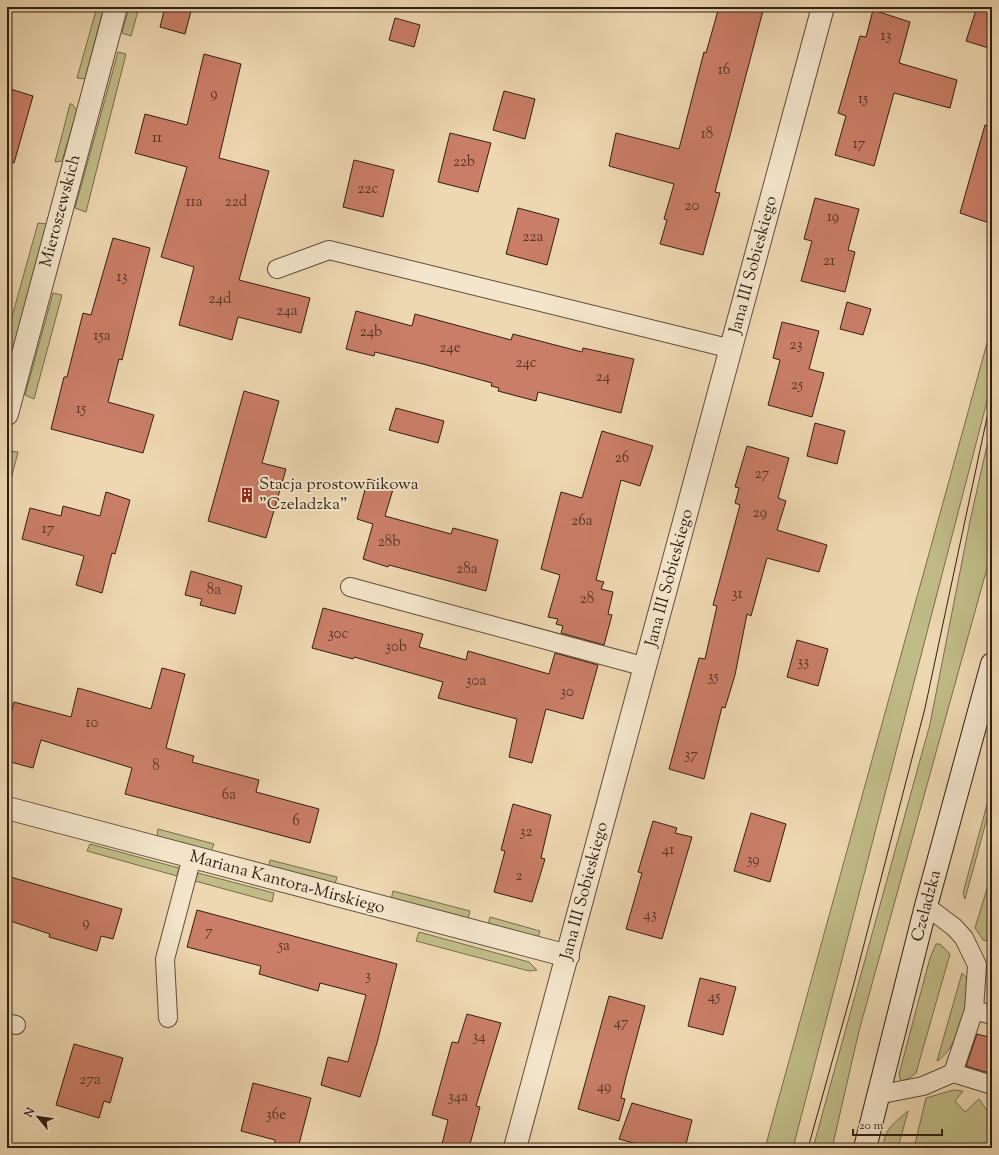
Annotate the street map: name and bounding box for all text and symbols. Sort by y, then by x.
house number: 13 [880,26,892,47]
house number: 16 [718,60,730,81]
house number: 9 [210,84,218,105]
house number: 15 [858,89,868,110]
house number: 18 [701,124,713,145]
house number: 11 [152,128,162,149]
house number: 17 [853,134,866,155]
street label: Mieroszewskich [34,152,88,270]
house number: 22b [453,152,475,173]
house number: 22c [358,179,379,200]
house number: 11a [185,192,203,213]
house number: 22d [225,192,248,213]
street label: Jana III Sobieskiego [724,193,784,338]
house number: 20 [685,196,700,217]
house number: 19 [827,207,839,228]
house number: 22a [523,227,544,248]
house number: 21 [823,251,835,272]
house number: 13 [116,267,128,288]
house number: 24d [209,289,232,310]
house number: 24a [276,301,298,322]
house number: 24b [360,322,382,343]
house number: 15a [93,326,111,347]
house number: 23 [789,335,803,356]
house number: 24e [439,338,461,359]
house number: 24c [515,353,537,374]
house number: 24 [596,367,611,388]
house number: 25 [791,375,803,396]
house number: 15 [76,399,86,420]
house number: 26 [615,448,629,469]
house number: 27 [755,464,770,485]
place label: Stacja prostownikowa "Czeladzka" [259,473,419,517]
building icon: Stacja prostownikowa "Czeladzka" [238,486,256,504]
house number: 29 [753,503,767,524]
street label: Jana III Sobieskiego [640,506,700,651]
house number: 26a [571,511,593,532]
house number: 17 [42,519,55,540]
house number: 28b [378,532,400,553]
house number: 28a [456,559,478,580]
house number: 8a [207,580,221,601]
house number: 31 [731,584,743,605]
house number: 28 [580,589,594,610]
house number: 30c [328,624,349,645]
house number: 30b [385,637,407,658]
house number: 33 [797,652,809,673]
house number: 35 [707,667,719,688]
house number: 30a [466,671,486,692]
house number: 30 [560,682,574,703]
house number: 10 [86,713,99,734]
house number: 37 [684,745,698,766]
house number: 8 [152,756,160,777]
house number: 6a [222,785,236,806]
house number: 6 [292,811,300,832]
street label: Jana III Sobieskiego [555,819,615,964]
house number: 32 [519,822,533,843]
house number: 41 [662,840,674,861]
street label: Mariana Kantora-Mirskiego [187,845,387,921]
house number: 39 [746,850,760,871]
house number: 2 [515,866,523,887]
street label: Czeladzka [906,867,948,944]
house number: 43 [643,905,657,926]
house number: 9 [82,913,90,934]
house number: 7 [205,922,213,943]
house number: 5a [277,936,290,957]
house number: 3 [365,966,371,987]
house number: 45 [708,987,720,1008]
house number: 47 [613,1013,629,1034]
house number: 34 [472,1027,486,1048]
house number: 27a [79,1070,101,1091]
house number: 49 [597,1077,611,1098]
house number: 34a [448,1087,468,1108]
north arrow [18,1097,58,1137]
text: N [21,1105,39,1121]
house number: 36e [266,1105,286,1126]
scale bar [853,1111,942,1137]
text: 20 m [859,1117,884,1135]

